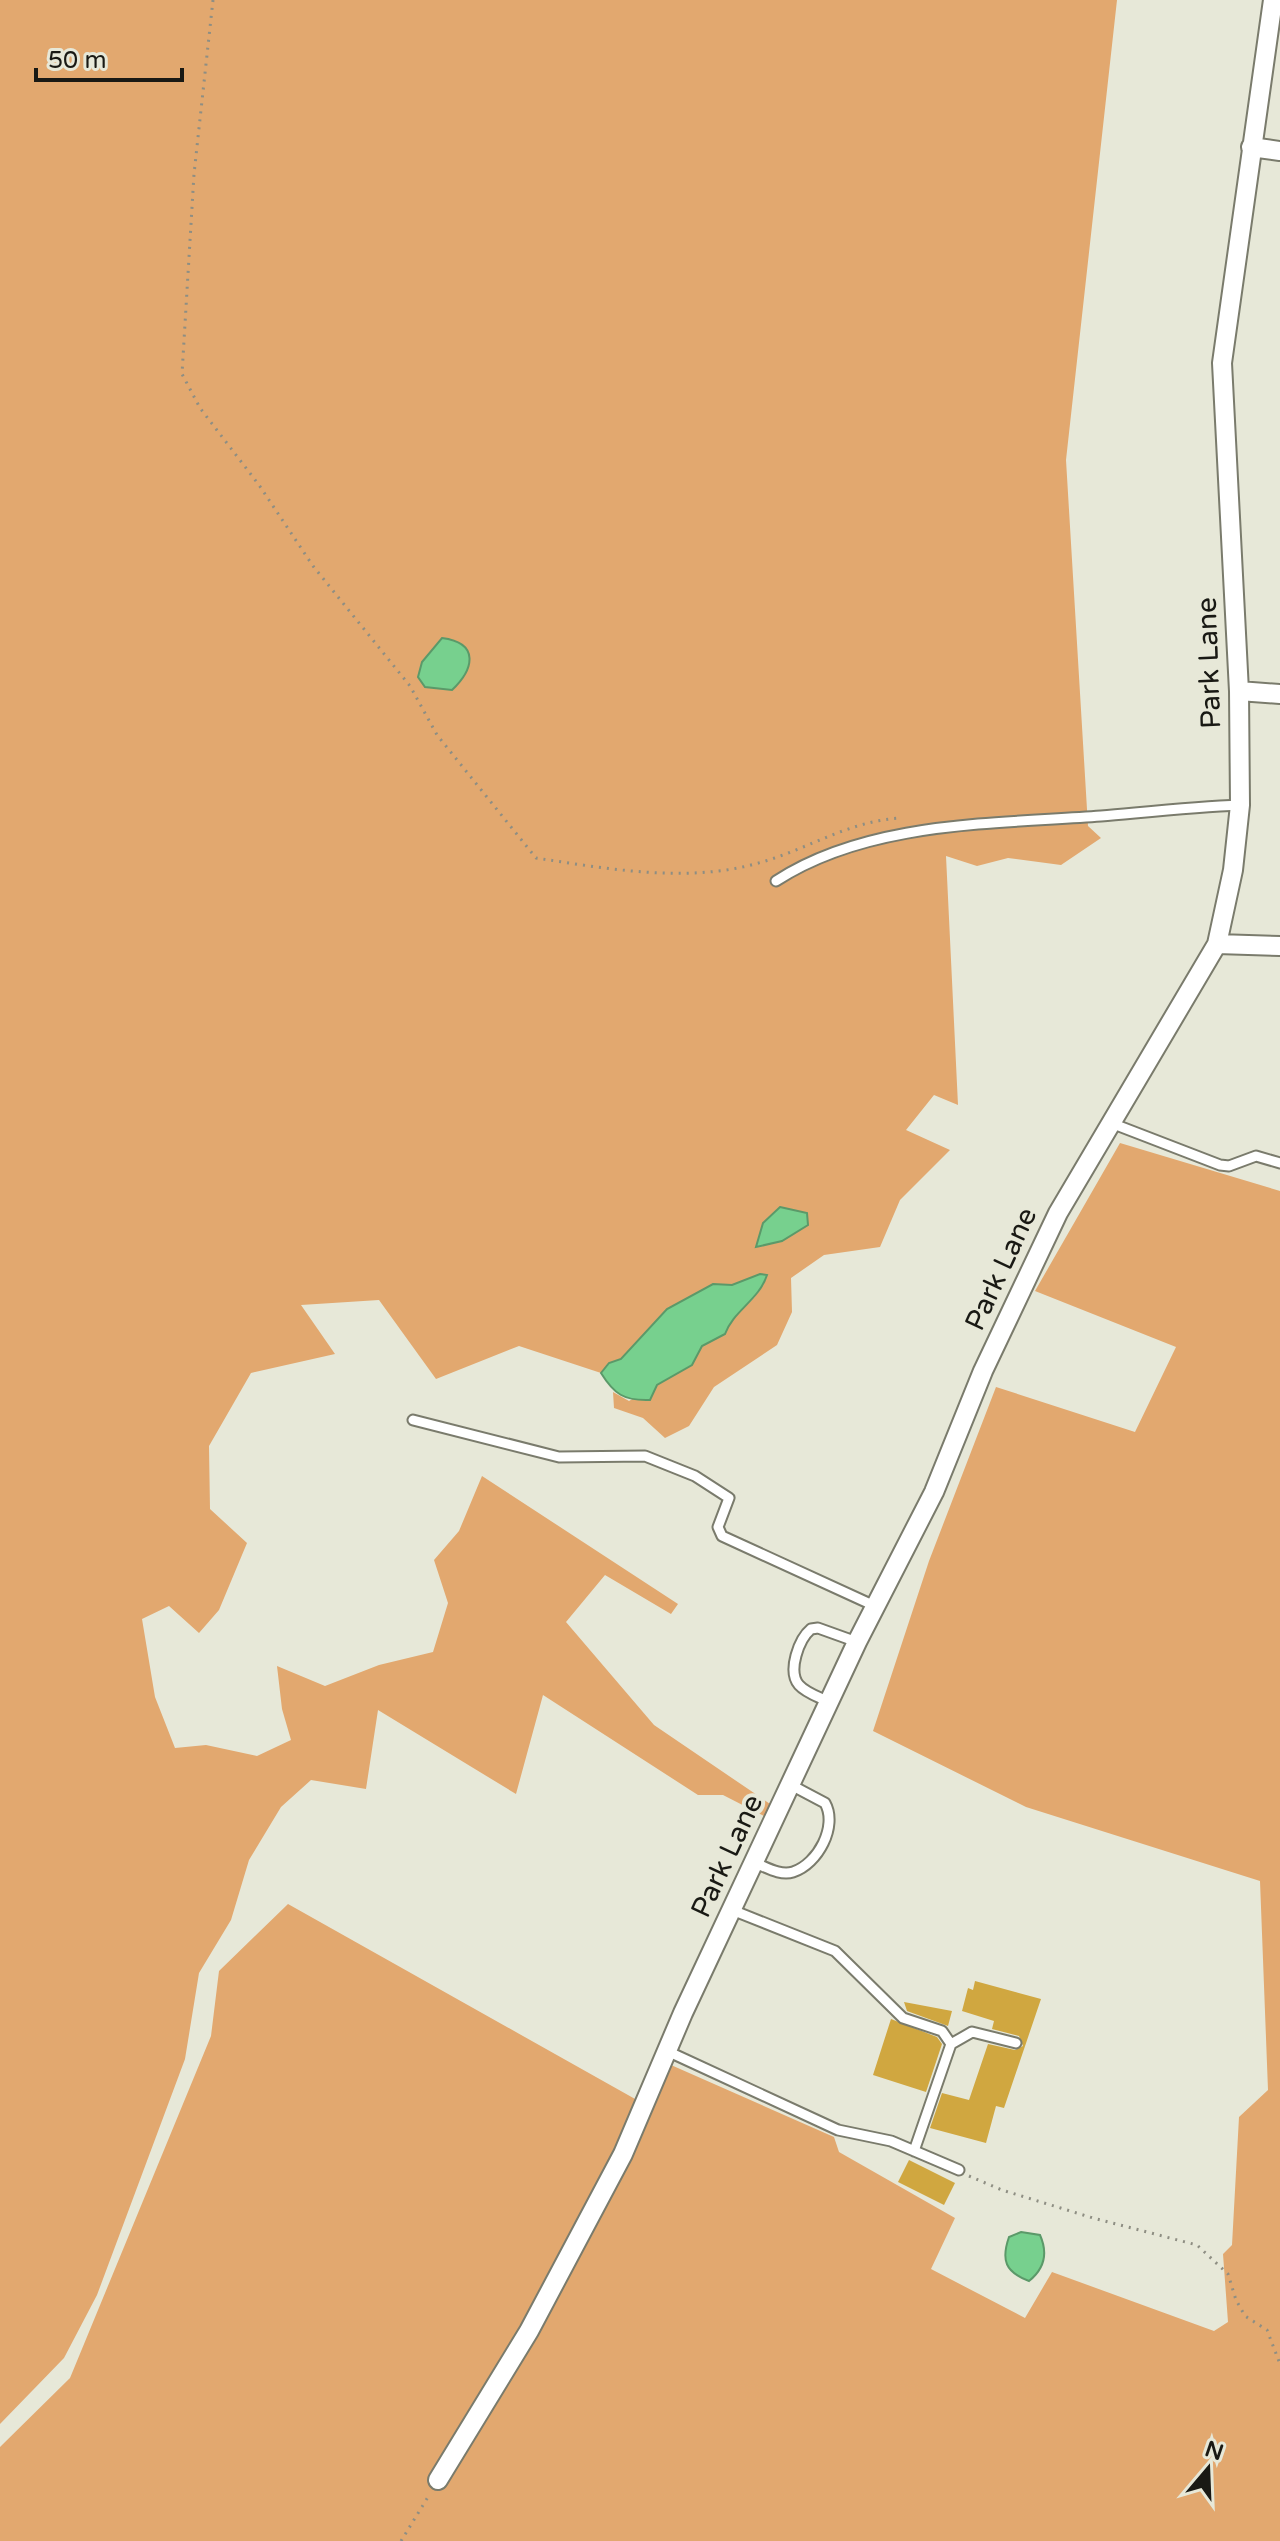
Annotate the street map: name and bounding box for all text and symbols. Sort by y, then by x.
scale bar [36,32,182,82]
text: 50 m [48,46,106,75]
street label: Park Lane [1190,597,1228,729]
street label: Park Lane [958,1202,1044,1336]
street label: Park Lane [684,1789,770,1923]
north arrow [1168,2429,1248,2509]
text: N [1202,2436,1227,2466]

